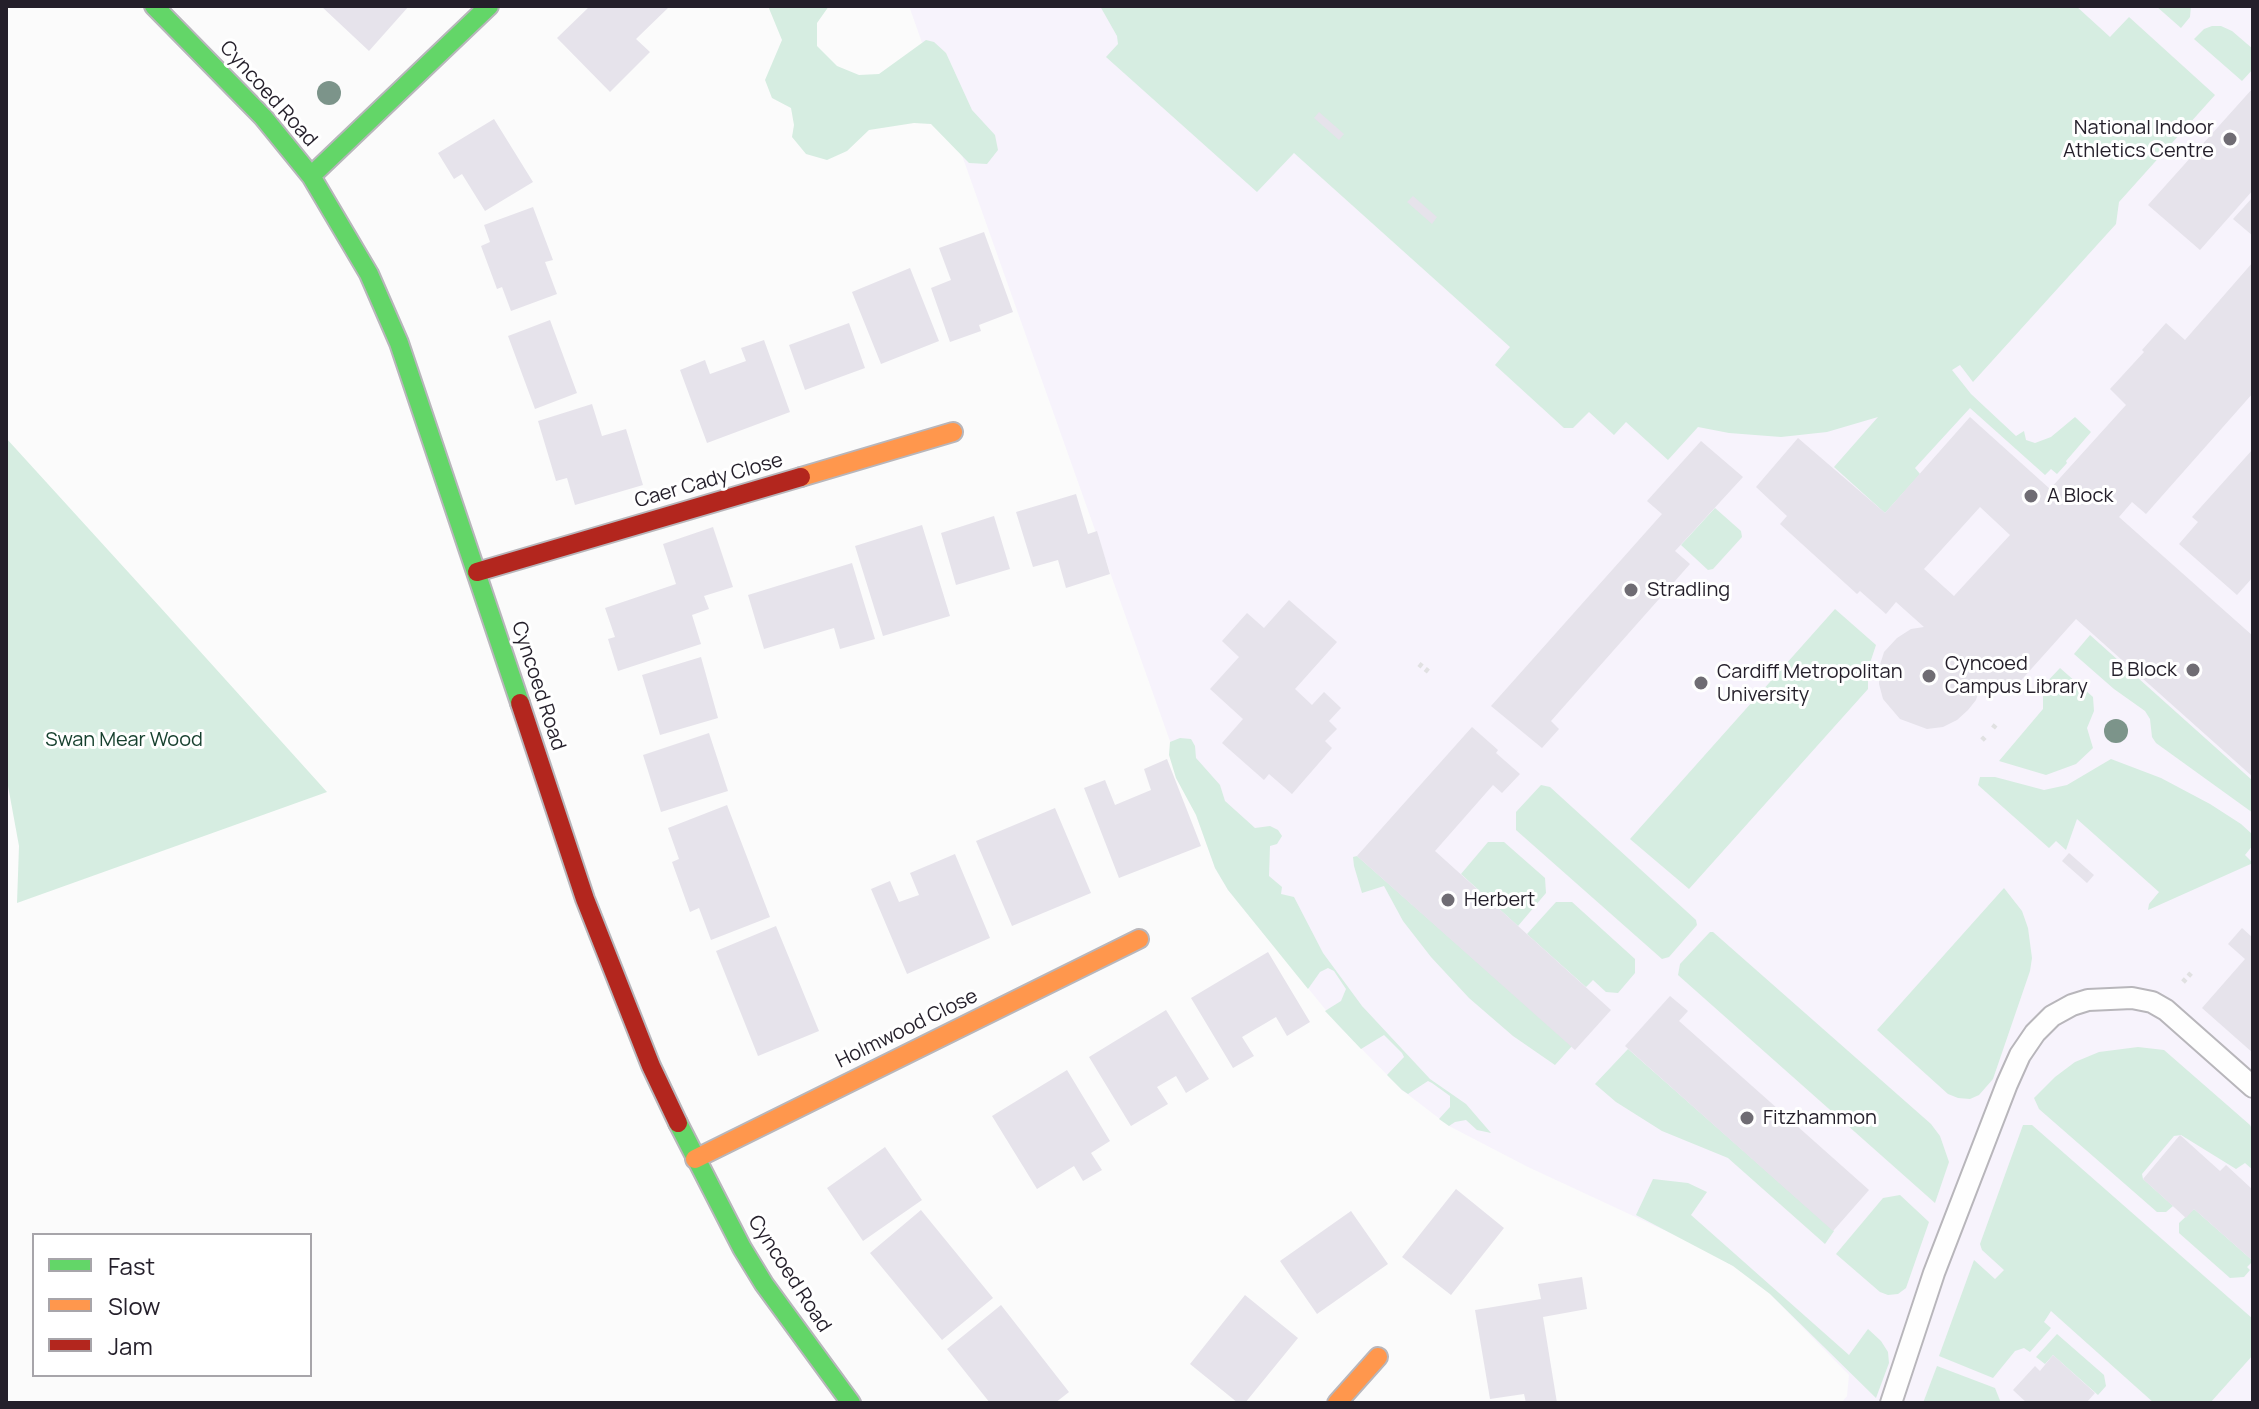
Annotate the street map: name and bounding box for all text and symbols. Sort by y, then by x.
street label: Cyncoed Road [214,36,322,152]
place label: National Indoor Athletics Centre [2063,116,2214,163]
marker: National Indoor Athletics Centre [2221,130,2239,148]
street label: Caer Cady Close [632,448,786,514]
place label: A Block [2047,484,2113,508]
marker: A Block [2022,487,2040,505]
place label: Stradling [1647,578,1730,602]
marker: Stradling [1622,581,1640,599]
street label: Cyncoed Road [506,618,570,754]
place label: Cyncoed Campus Library [1945,652,2088,699]
place label: B Block [2111,658,2177,682]
place label: Cardiff Metropolitan University [1717,660,1903,707]
marker: B Block [2184,661,2202,679]
marker: Cyncoed Campus Library [1920,667,1938,685]
marker: Cardiff Metropolitan University [1692,674,1710,692]
park label: Swan Mear Wood [45,728,203,752]
place label: Herbert [1464,888,1535,912]
marker: Herbert [1439,891,1457,909]
street label: Holmwood Close [832,984,982,1074]
place label: Fitzhammon [1763,1106,1877,1130]
marker: Fitzhammon [1738,1109,1756,1127]
street label: Cyncoed Road [742,1211,836,1337]
legend [32,1233,312,1377]
text: Fast [108,1249,155,1282]
text: Slow [108,1289,161,1322]
text: Jam [108,1329,153,1362]

